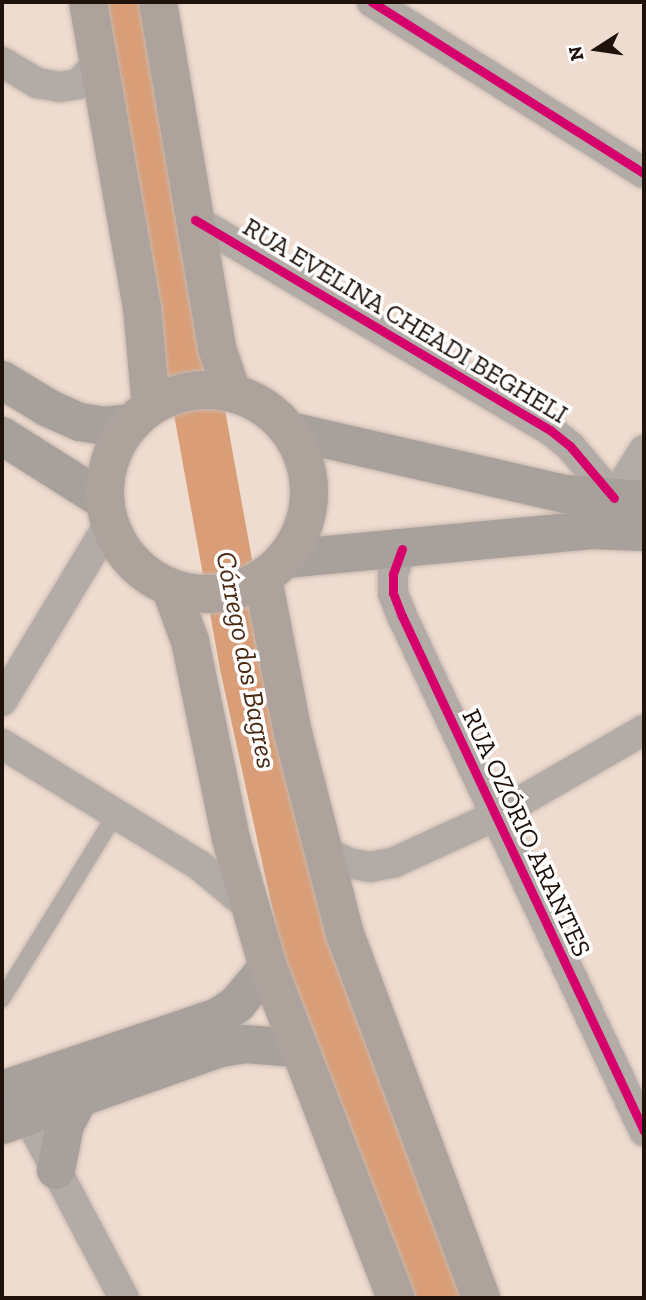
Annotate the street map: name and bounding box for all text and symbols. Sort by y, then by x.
north arrow [562,14,632,84]
text: N [563,44,589,63]
street label: RUA EVELINA CHEADI BEGHELI [236,211,574,431]
water label: Córrego dos Bagres [208,549,284,771]
street label: RUA OZÓRIO ARANTES [455,703,597,963]

